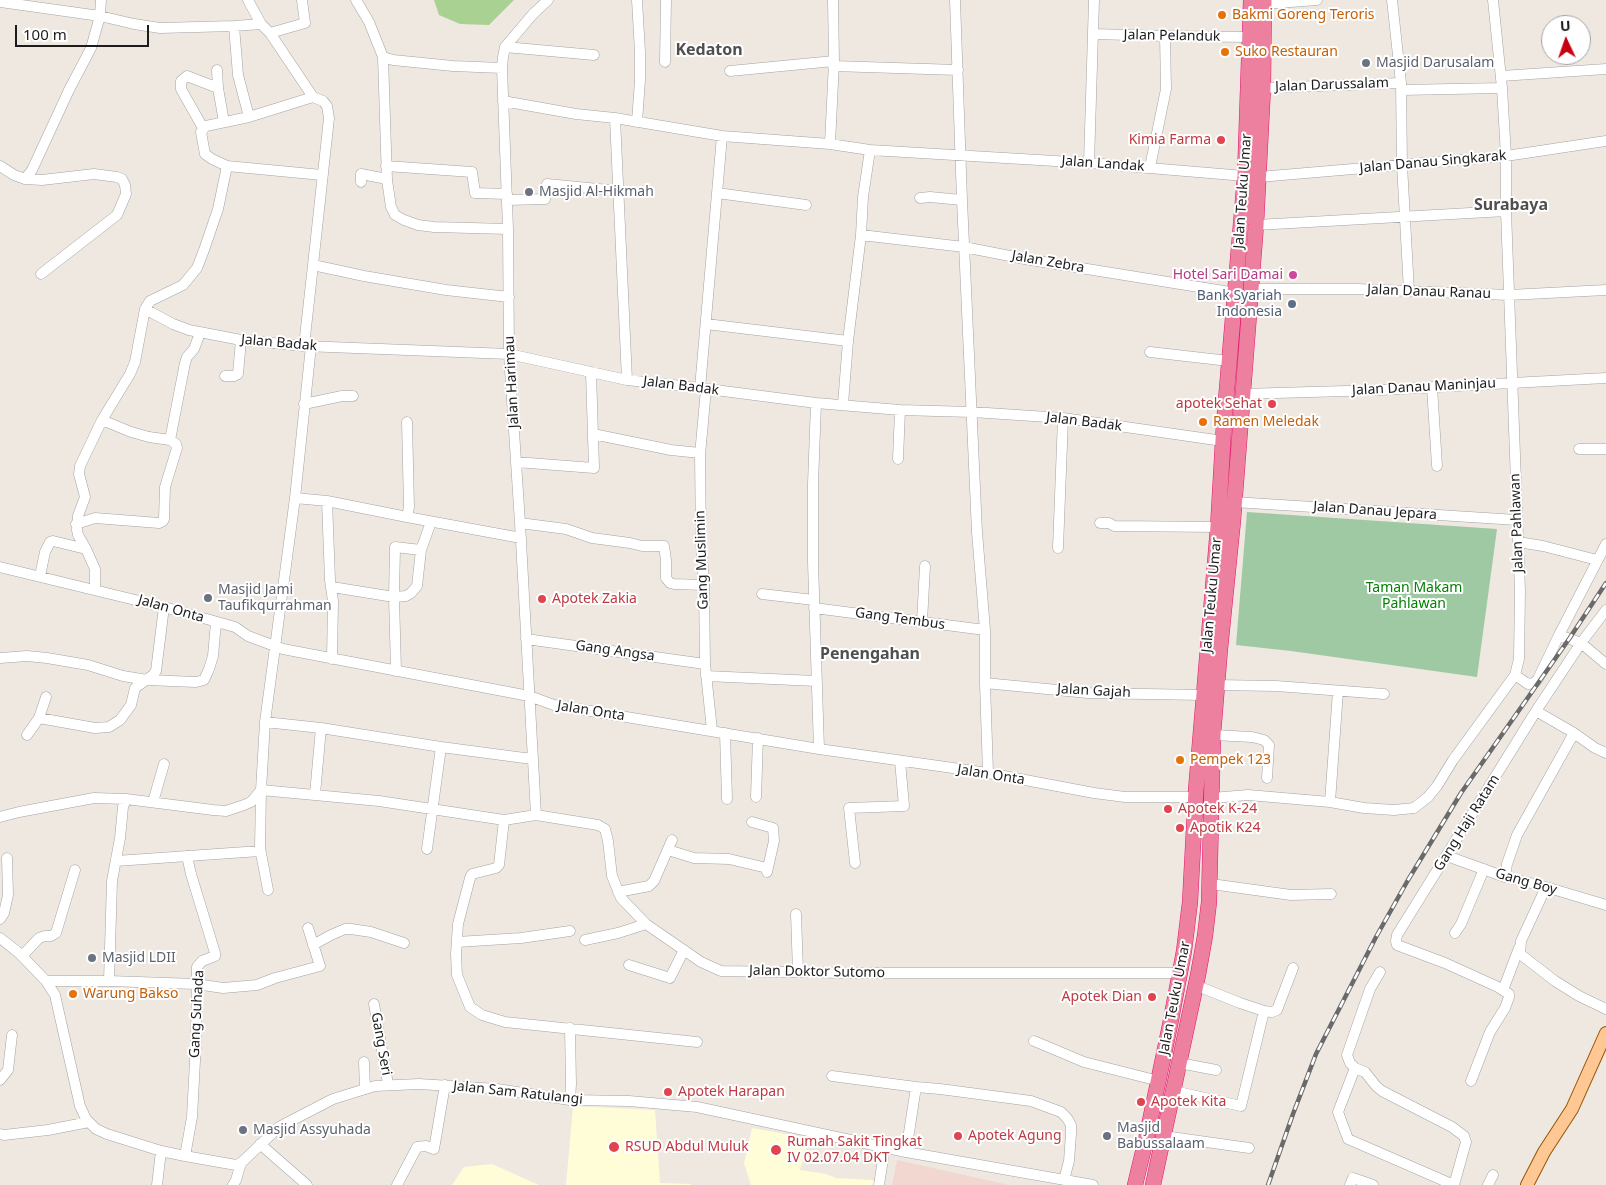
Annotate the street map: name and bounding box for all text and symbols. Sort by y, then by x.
place label: Bakmi Goreng Teroris [1232,7,1375,23]
marker: Bakmi Goreng Teroris [1216,9,1228,21]
scale bar [18,15,151,47]
north arrow [1541,15,1591,65]
text: U [1559,16,1571,35]
text: 100 m [23,24,67,44]
street label: Jalan Pelanduk [1124,27,1220,45]
district label: Kedaton [675,40,743,60]
place label: Suko Restauran [1235,44,1338,60]
marker: Suko Restauran [1219,46,1231,58]
place label: Masjid Darusalam [1376,55,1494,71]
marker: Masjid Darusalam [1360,57,1372,69]
street label: Jalan Darussalam [1275,75,1389,95]
place label: Kimia Farma [1129,132,1211,148]
street label: Jalan Teuku Umar [1231,133,1255,249]
marker: Kimia Farma [1215,134,1227,146]
street label: Jalan Danau Singkarak [1359,147,1507,177]
street label: Jalan Landak [1061,153,1145,175]
place label: Masjid Al-Hikmah [539,184,654,200]
marker: Masjid Al-Hikmah [523,186,535,198]
district label: Surabaya [1474,195,1548,215]
street label: Jalan Zebra [1010,247,1086,277]
place label: Hotel Sari Damai [1173,267,1283,283]
marker: Hotel Sari Damai [1287,269,1299,281]
street label: Jalan Danau Ranau [1367,281,1491,303]
place label: Bank Syariah Indonesia [1197,288,1282,321]
marker: Bank Syariah Indonesia [1286,298,1298,310]
street label: Jalan Badak [240,331,318,355]
street label: Jalan Harimau [501,335,523,429]
street label: Jalan Badak [642,373,720,399]
street label: Jalan Danau Maninjau [1352,375,1496,399]
place label: apotek Sehat [1176,396,1262,412]
marker: apotek Sehat [1266,398,1278,410]
street label: Jalan Badak [1045,409,1123,435]
place label: Ramen Meledak [1213,414,1319,430]
marker: Ramen Meledak [1197,416,1209,428]
street label: Jalan Pahlawan [1507,473,1527,573]
street label: Jalan Danau Jepara [1313,498,1437,524]
street label: Gang Muslimin [692,510,712,610]
street label: Jalan Teuku Umar [1199,537,1225,653]
park label: Taman Makam Pahlawan [1366,580,1462,612]
place label: Masjid Jami Taufikqurrahman [218,582,332,614]
place label: Apotek Zakia [552,591,637,607]
street label: Jalan Onta [136,592,206,626]
marker: Masjid Jami Taufikqurrahman [202,592,214,604]
marker: Apotek Zakia [536,593,548,605]
street label: Gang Tembus [854,604,946,634]
street label: Gang Angsa [574,637,656,665]
district label: Penengahan [820,644,920,664]
street label: Jalan Gajah [1057,681,1131,701]
street label: Jalan Onta [556,697,626,725]
place label: Pempek 123 [1190,752,1271,768]
marker: Pempek 123 [1174,754,1186,766]
street label: Jalan Onta [956,761,1026,789]
street label: Gang Haji Ratam [1431,772,1503,874]
place label: Apotek K-24 [1178,801,1257,817]
marker: Apotek K-24 [1162,803,1174,815]
place label: Apotik K24 [1190,820,1260,836]
marker: Apotik K24 [1174,822,1186,834]
street label: Gang Boy [1493,865,1559,899]
street label: Jalan Teuku Umar [1156,940,1194,1056]
place label: Masjid LDII [102,950,176,966]
marker: Masjid LDII [86,952,98,964]
street label: Jalan Doktor Sutomo [749,962,885,982]
street label: Gang Suhada [186,969,208,1059]
place label: Warung Bakso [83,986,179,1002]
marker: Warung Bakso [67,988,79,1000]
place label: Apotek Dian [1062,989,1142,1005]
marker: Apotek Dian [1146,991,1158,1003]
street label: Gang Seri [367,1011,395,1077]
street label: Jalan Sam Ratulangi [452,1078,584,1108]
place label: Apotek Harapan [678,1084,785,1100]
marker: Apotek Harapan [662,1086,674,1098]
place label: Apotek Kita [1151,1094,1226,1110]
marker: Apotek Kita [1135,1096,1147,1108]
place label: Masjid Babussalaam [1117,1120,1205,1152]
place label: Masjid Assyuhada [253,1122,371,1138]
marker: Masjid Assyuhada [237,1124,249,1136]
place label: Apotek Agung [968,1128,1062,1144]
marker: Apotek Agung [952,1130,964,1142]
marker: Masjid Babussalaam [1101,1130,1113,1142]
place label: Rumah Sakit Tingkat IV 02.07.04 DKT [787,1134,922,1166]
place label: RSUD Abdul Muluk [625,1139,749,1155]
marker: RSUD Abdul Muluk [607,1140,621,1154]
marker: Rumah Sakit Tingkat IV 02.07.04 DKT [769,1143,783,1157]

